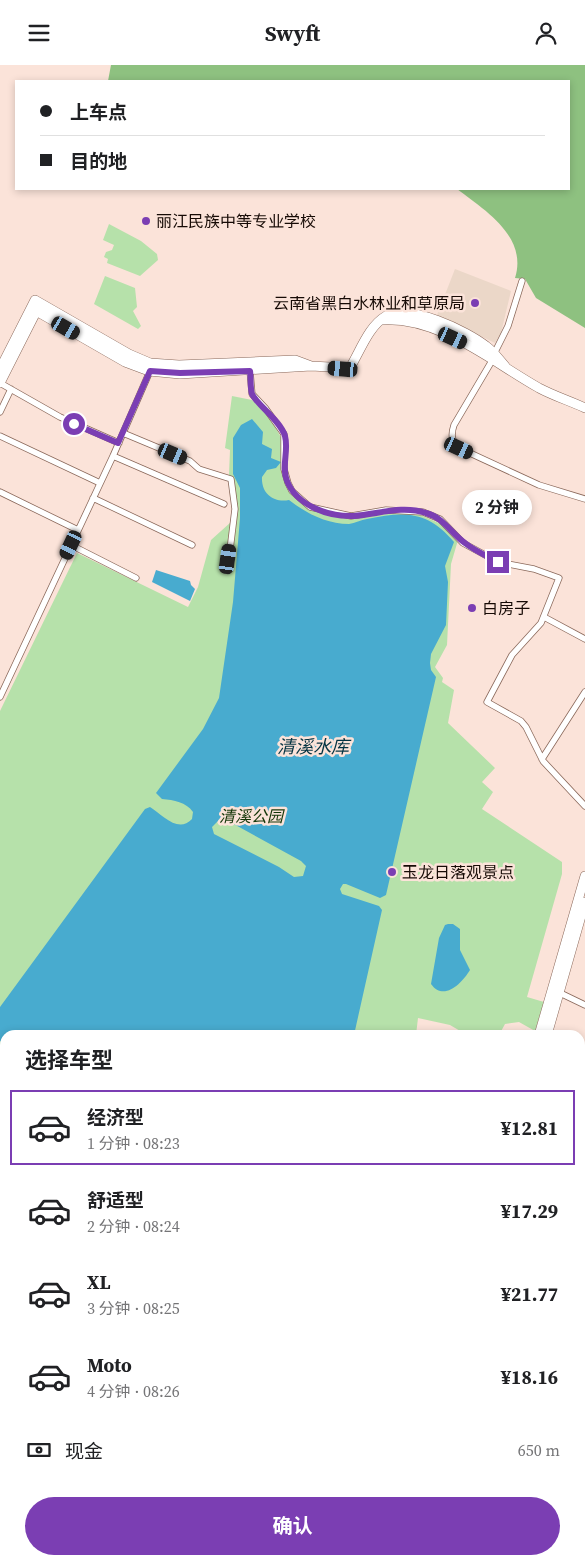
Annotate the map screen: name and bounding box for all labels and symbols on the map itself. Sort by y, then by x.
place label: 丽江民族中等专业学校 [156,210,316,232]
marker: 丽江民族中等专业学校 [140,215,152,227]
place label: 云南省黑白水林业和草原局 [273,292,465,314]
marker: 云南省黑白水林业和草原局 [469,297,481,309]
car [49,314,82,342]
car [436,325,469,351]
car [327,360,358,378]
route start [63,413,85,435]
car [442,435,475,461]
car [156,441,189,467]
callout: 2 分钟 [463,489,533,525]
car [57,528,84,562]
car [218,543,237,575]
route end [487,551,509,573]
place label: 白房子 [482,597,530,619]
marker: 白房子 [466,602,478,614]
water label: 清溪水库 [277,734,352,759]
park label: 清溪公园 [219,805,285,827]
place label: 玉龙日落观景点 [402,861,514,883]
marker: 玉龙日落观景点 [386,866,398,878]

